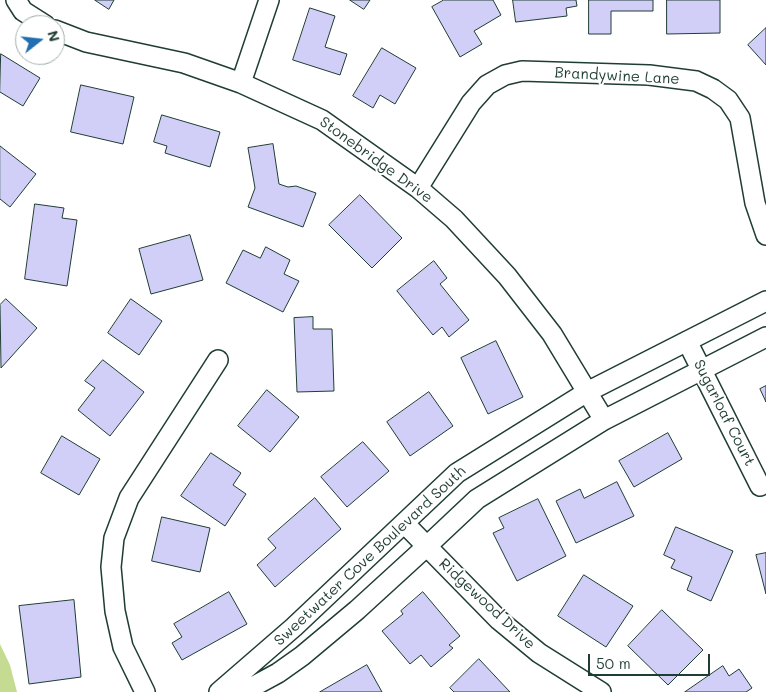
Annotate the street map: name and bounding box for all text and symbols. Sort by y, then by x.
north arrow [15,15,65,65]
text: N [43,28,65,44]
street label: Brandywine Lane [554,64,680,88]
street label: Stonebridge Drive [316,113,436,207]
street label: Sugarloaf Court [689,357,759,469]
street label: Sweetwater Cove Boulevard South [271,462,469,650]
street label: Ridgewood Drive [435,555,539,653]
scale bar [591,644,714,676]
text: 50 m [596,653,631,673]

